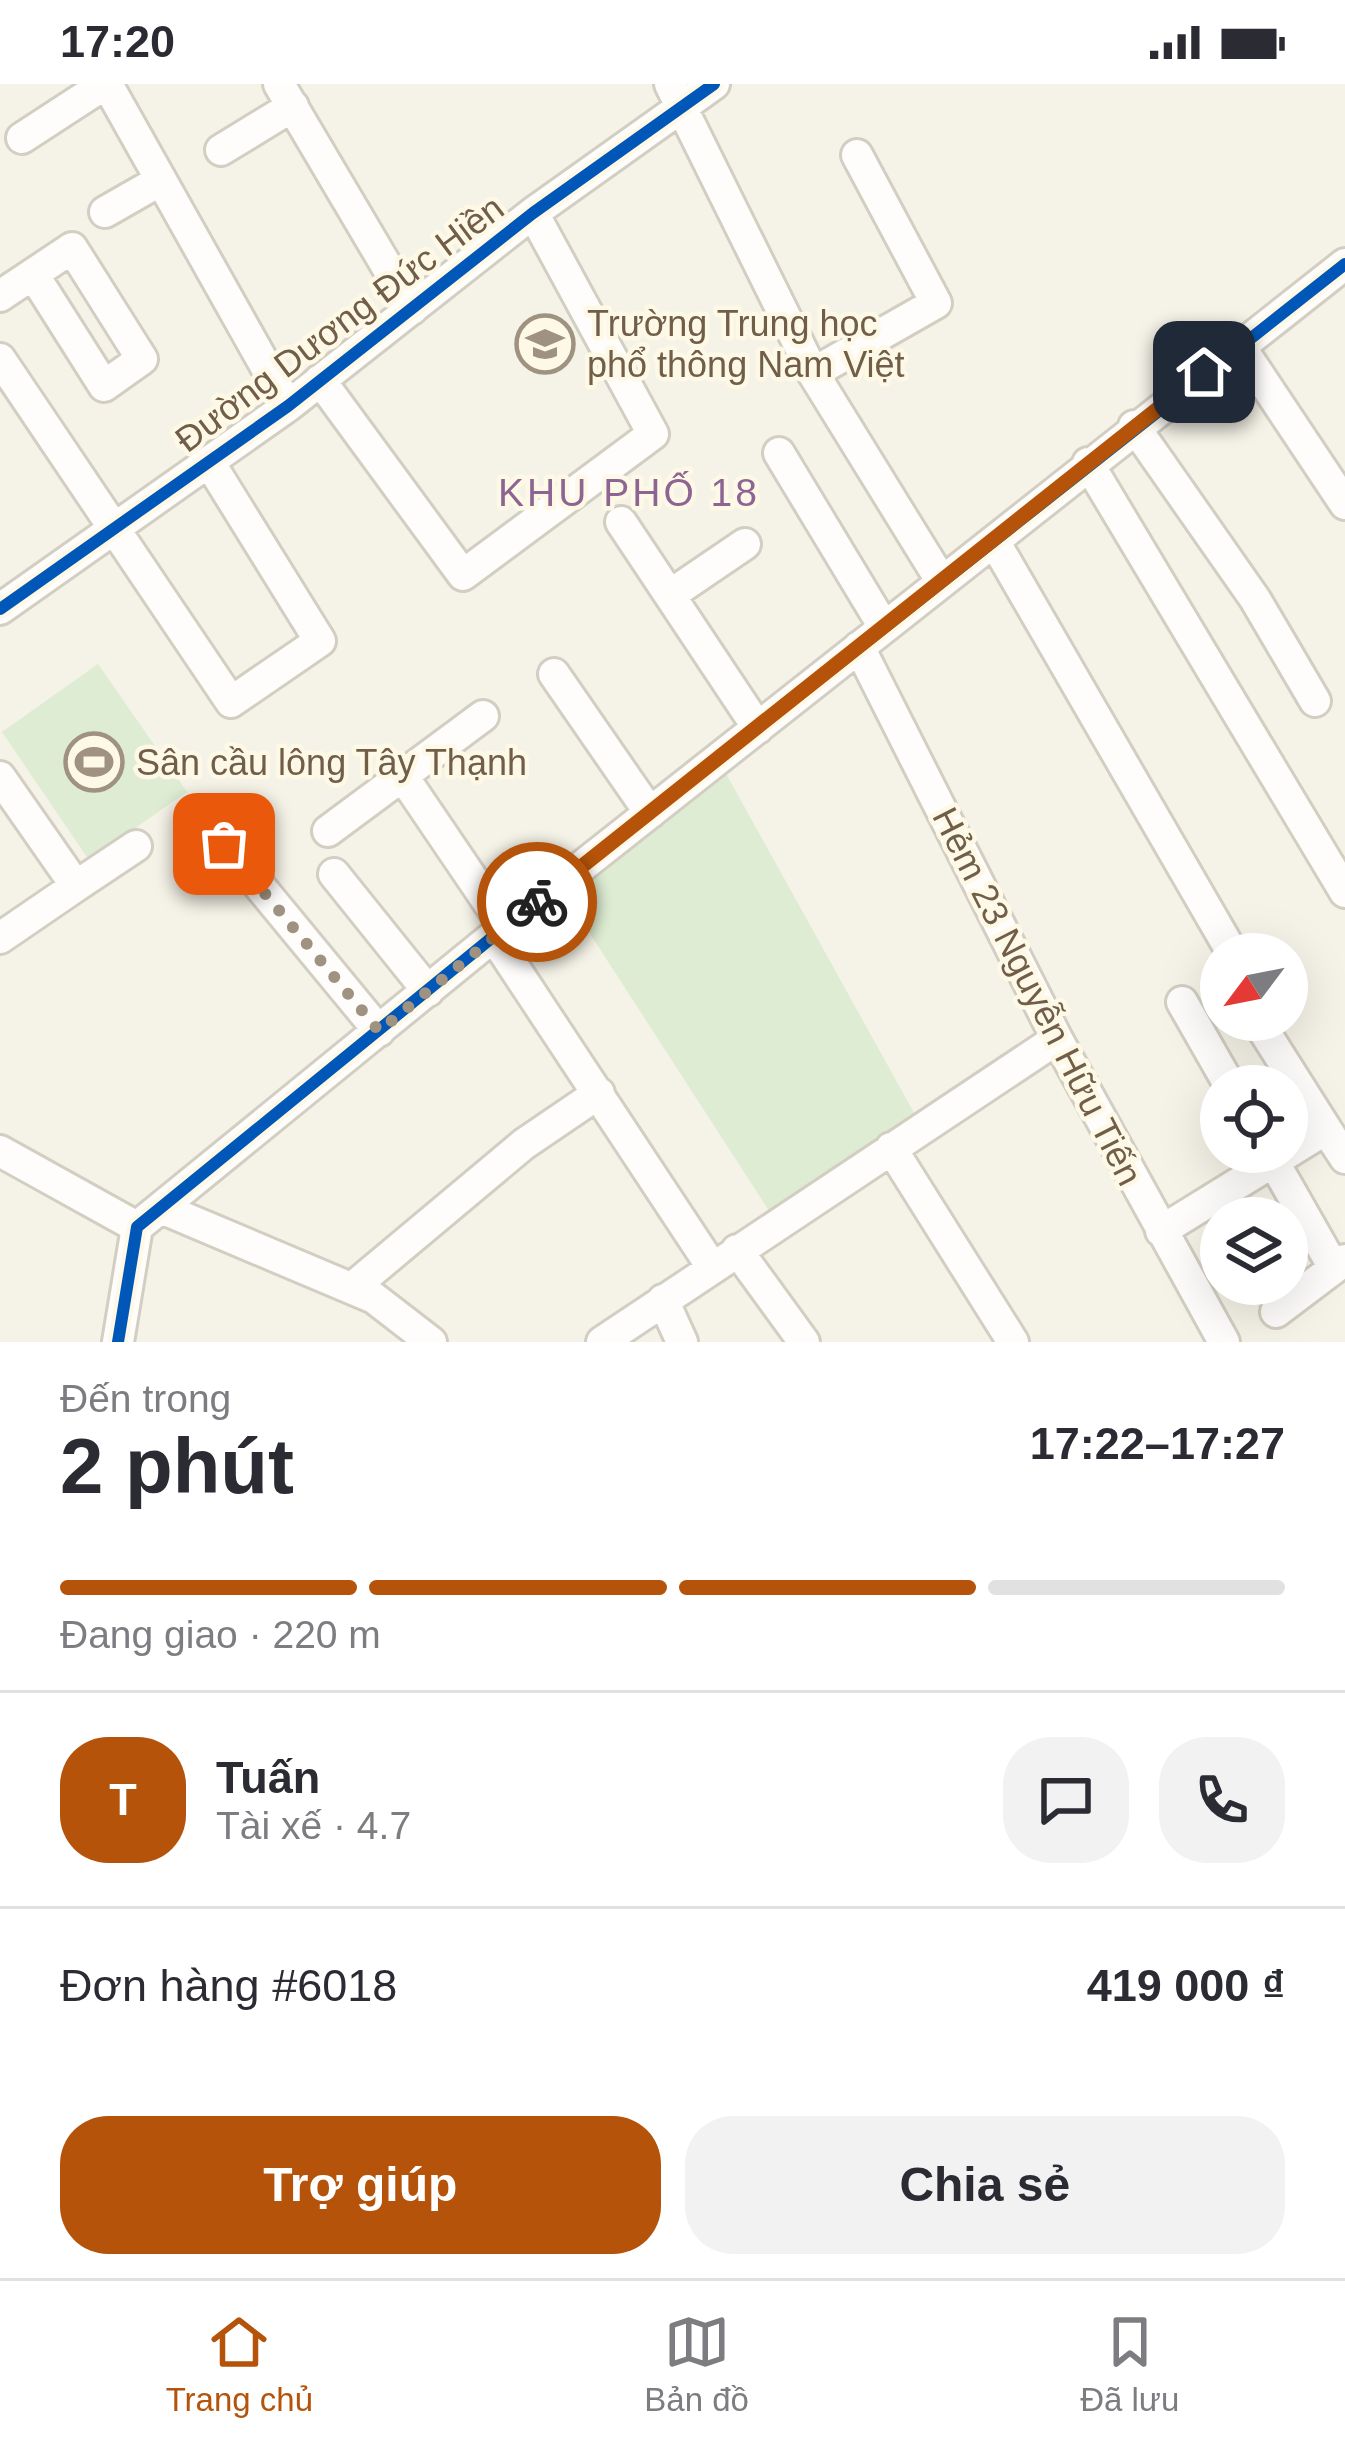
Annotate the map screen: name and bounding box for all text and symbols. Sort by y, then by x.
text: 17:20 [60,16,175,67]
street label: Đường Dương Đức Hiền [167,187,511,460]
place label: Trường Trung học phổ thông Nam Việt [587,303,905,385]
school or university icon: Trường Trung học phổ thông Nam Việt [514,313,576,375]
pin [1153,321,1255,423]
icon: home [1171,339,1237,405]
district label: KHU PHỐ 18 [498,470,760,514]
sports icon: Sân cầu lông Tây Thạnh [63,731,125,793]
place label: Sân cầu lông Tây Thạnh [136,742,527,783]
pin [173,793,275,895]
street label: Hẻm 23 Nguyễn Hữu Tiến [924,801,1151,1192]
icon: bag [191,811,257,877]
courier [477,842,597,962]
icon: bike [504,869,570,935]
north arrow [1200,933,1308,1041]
map controls [1200,933,1308,1305]
button: locate [1200,1065,1308,1173]
button: layers [1200,1197,1308,1305]
text: Đến trong [60,1377,231,1420]
text: 17:22–17:27 [1030,1418,1285,1469]
text: 2 phút [60,1422,294,1510]
text: Đang giao · 220 m [60,1613,381,1656]
button: chat [1003,1737,1129,1863]
button: phone [1159,1737,1285,1863]
text: Tuấn [216,1752,320,1803]
text: T [109,1774,137,1825]
text: Tài xế · 4.7 [216,1804,411,1847]
text: Đơn hàng #6018 [60,1960,397,2011]
text: 419 000 ₫ [1087,1960,1285,2011]
button: Trợ giúp [60,2116,661,2254]
button: Chia sẻ [685,2116,1285,2254]
tab: Trang chủ [166,2309,313,2419]
tab: Bản đồ [644,2309,749,2419]
tab: Đã lưu [1080,2309,1179,2419]

